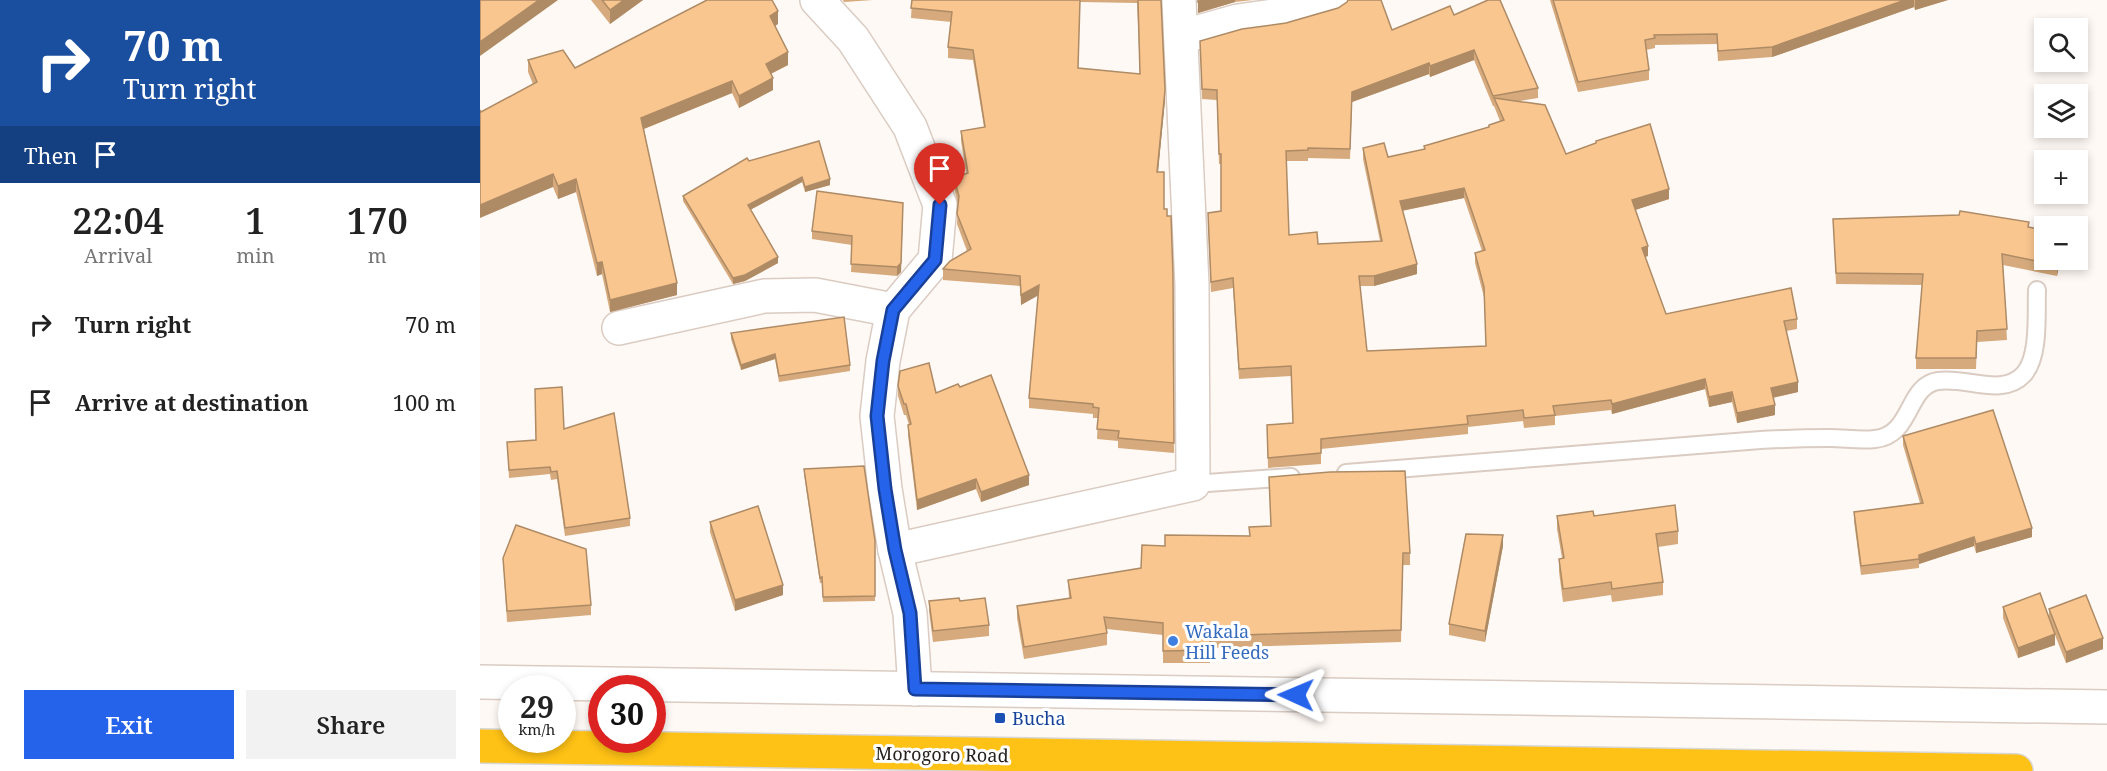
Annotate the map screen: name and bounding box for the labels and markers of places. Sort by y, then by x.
pin [914,143,965,205]
place label: Wakala Hill Feeds [1185,619,1269,664]
marker: Wakala Hill Feeds [1166,634,1180,648]
place label: Bucha [1012,706,1066,730]
marker: Bucha [993,711,1007,725]

